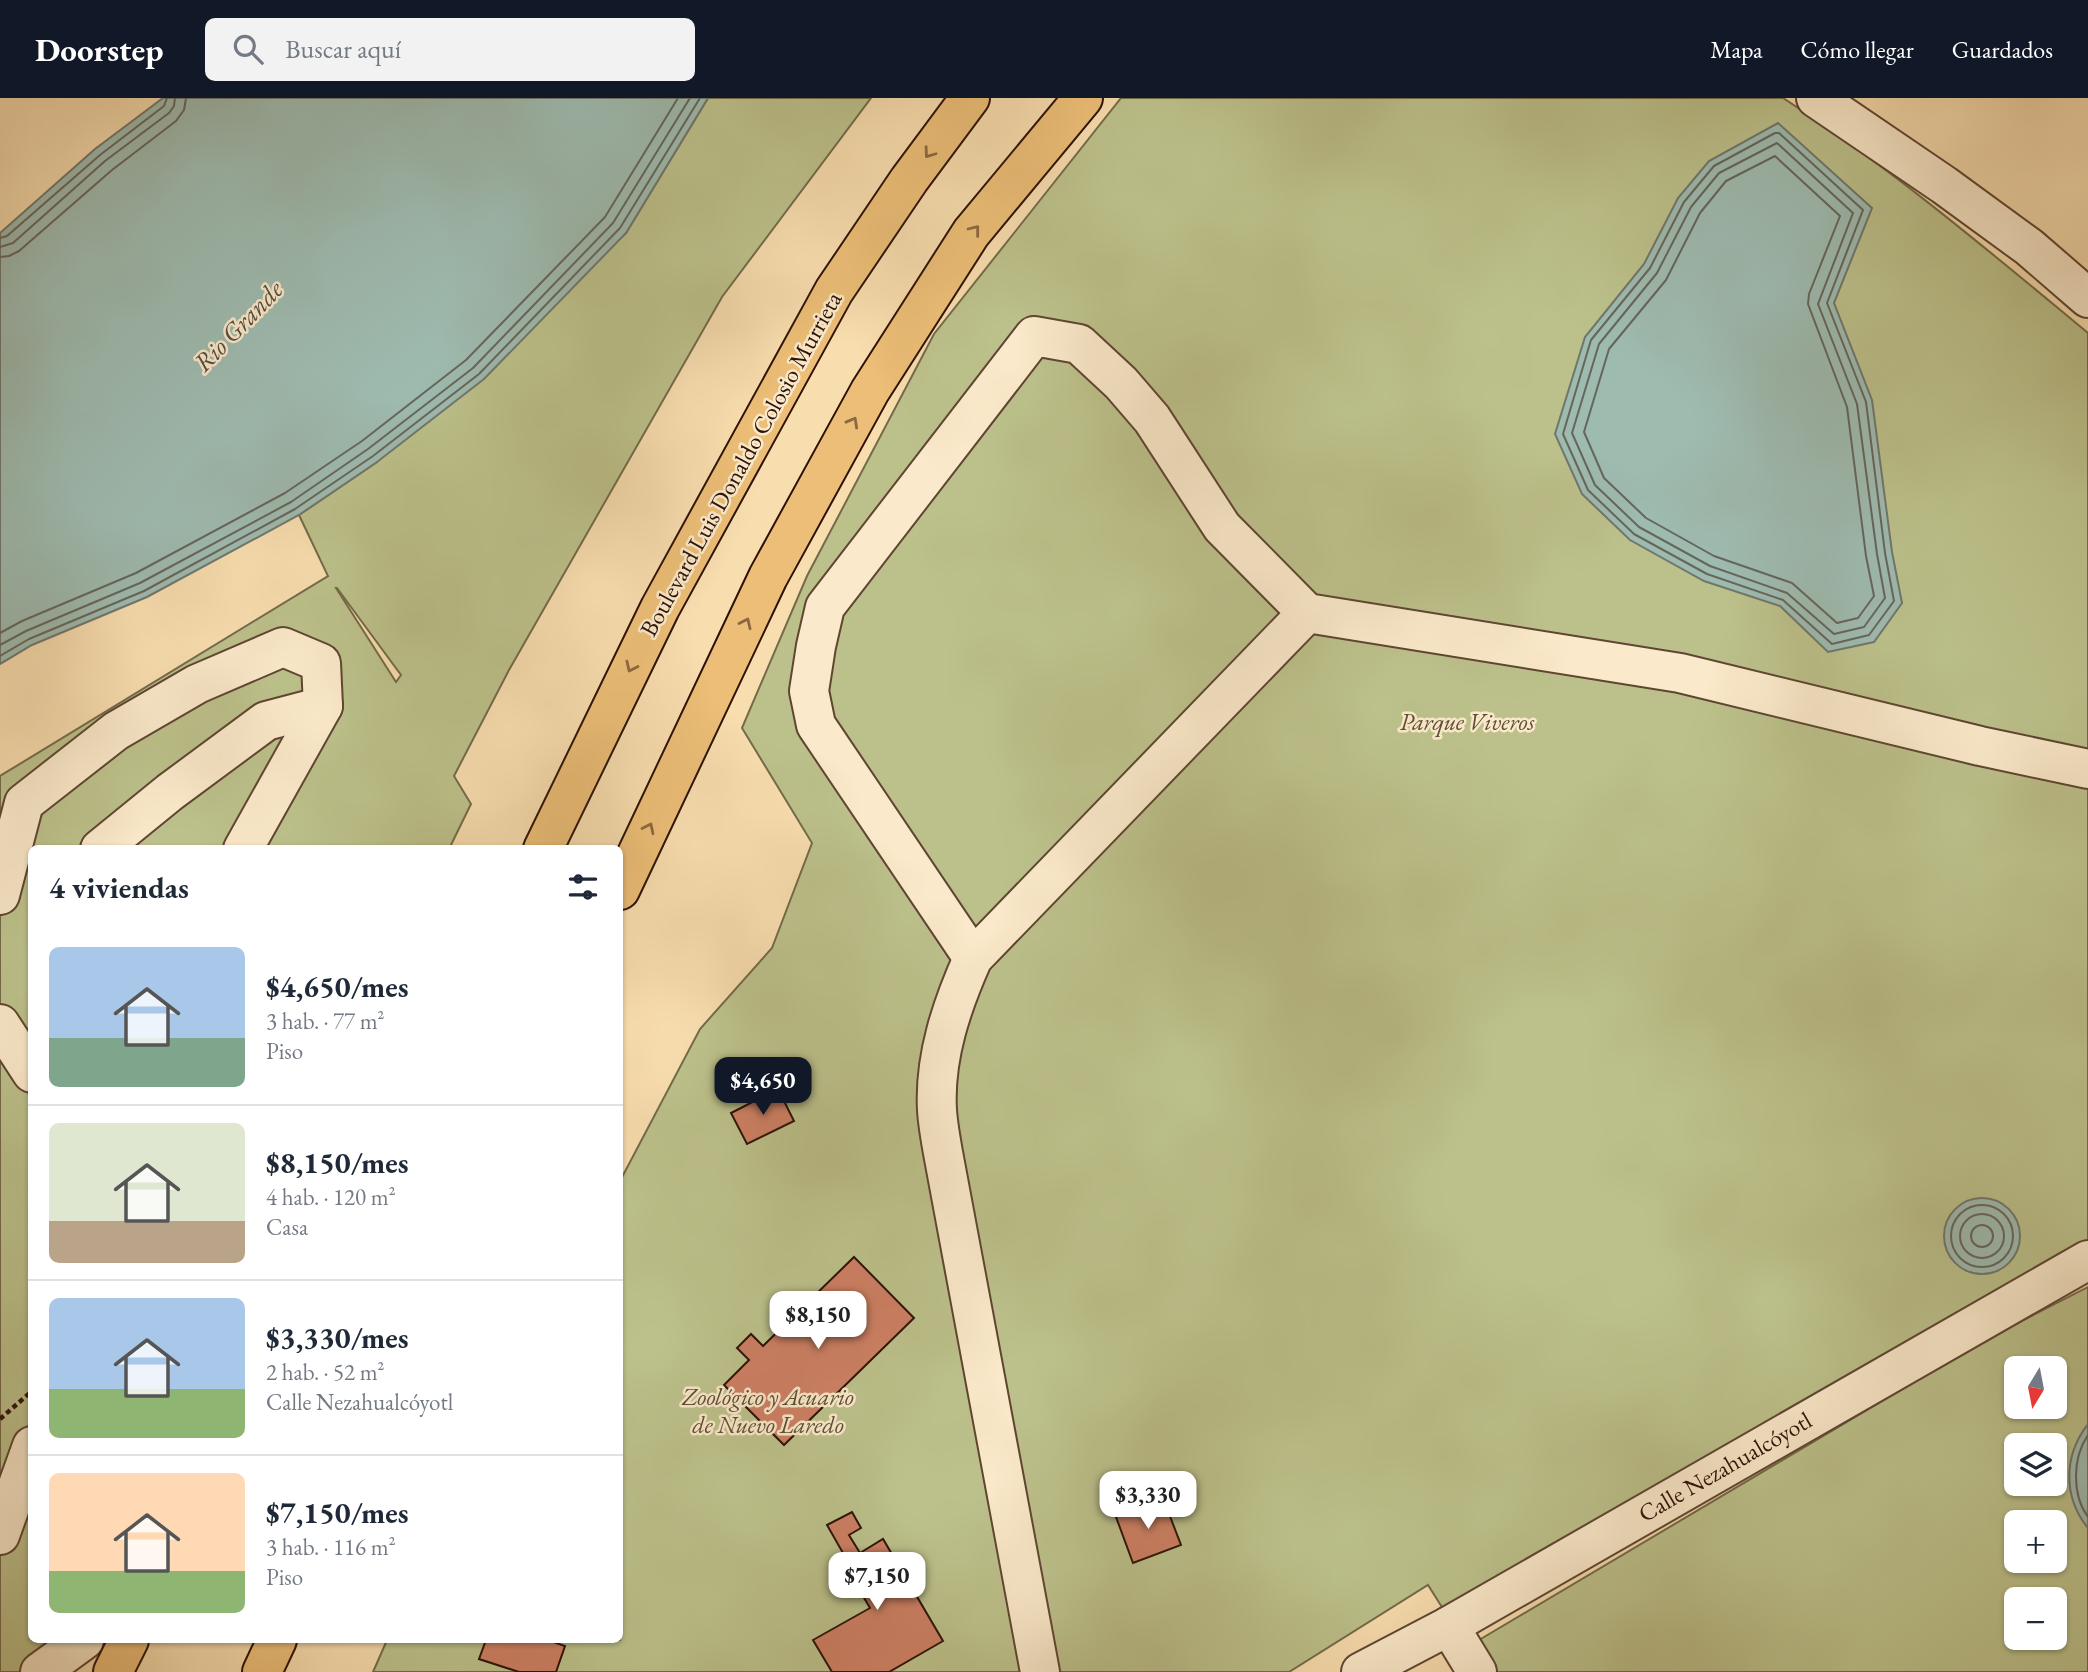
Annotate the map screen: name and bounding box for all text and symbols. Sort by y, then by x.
search box [205,18,695,81]
text: Doorstep [35,28,163,71]
icon: search [229,30,267,68]
text: Buscar aquí [285,32,401,66]
text: Mapa [1710,34,1763,65]
text: Cómo llegar [1801,34,1914,65]
text: Guardados [1952,34,2053,65]
one-way arrow [925,145,937,158]
one-way arrow [966,225,979,237]
water label: Rio Grande [186,272,291,379]
street label: Boulevard Luis Donaldo Colosio Murrieta [633,286,849,642]
one-way arrow [845,417,858,429]
one-way arrow [738,618,752,630]
one-way arrow [626,660,640,672]
park label: Parque Viveros [1400,706,1535,738]
one-way arrow [641,823,655,835]
text: 4 viviendas [49,868,189,907]
icon: filters [564,868,602,906]
text: $4,650/mes [266,967,409,1006]
icon: home [105,975,189,1059]
text: 3 hab. · 77 m² [266,1006,385,1036]
text: Piso [266,1036,303,1066]
pin: $4,650 [706,1058,820,1117]
text: $4,650 [731,1065,795,1095]
text: $8,150/mes [266,1143,409,1182]
icon: home [105,1151,189,1235]
text: 4 hab. · 120 m² [266,1182,396,1212]
text: Casa [266,1212,308,1242]
pin: $8,150 [761,1292,875,1351]
text: $8,150 [786,1299,850,1329]
text: $3,330/mes [266,1318,409,1357]
icon: home [105,1326,189,1410]
north arrow [2004,1356,2067,1419]
map controls [2004,1356,2067,1650]
text: 2 hab. · 52 m² [266,1357,385,1387]
park label: Zoológico y Acuario de Nuevo Laredo [681,1381,854,1440]
text: Calle Nezahualcóyotl [266,1387,453,1417]
street label: Calle Nezahualcóyotl [1632,1404,1817,1529]
button: layers [2004,1433,2067,1496]
pin: $3,330 [1091,1472,1205,1531]
text: $3,330 [1116,1479,1180,1509]
text: $7,150/mes [266,1493,409,1532]
icon: home [105,1501,189,1585]
button: + [2004,1510,2067,1573]
text: 3 hab. · 116 m² [266,1532,396,1562]
pin: $7,150 [820,1552,934,1612]
text: $7,150 [845,1560,909,1590]
text: Piso [266,1562,303,1592]
button: − [2004,1587,2067,1650]

